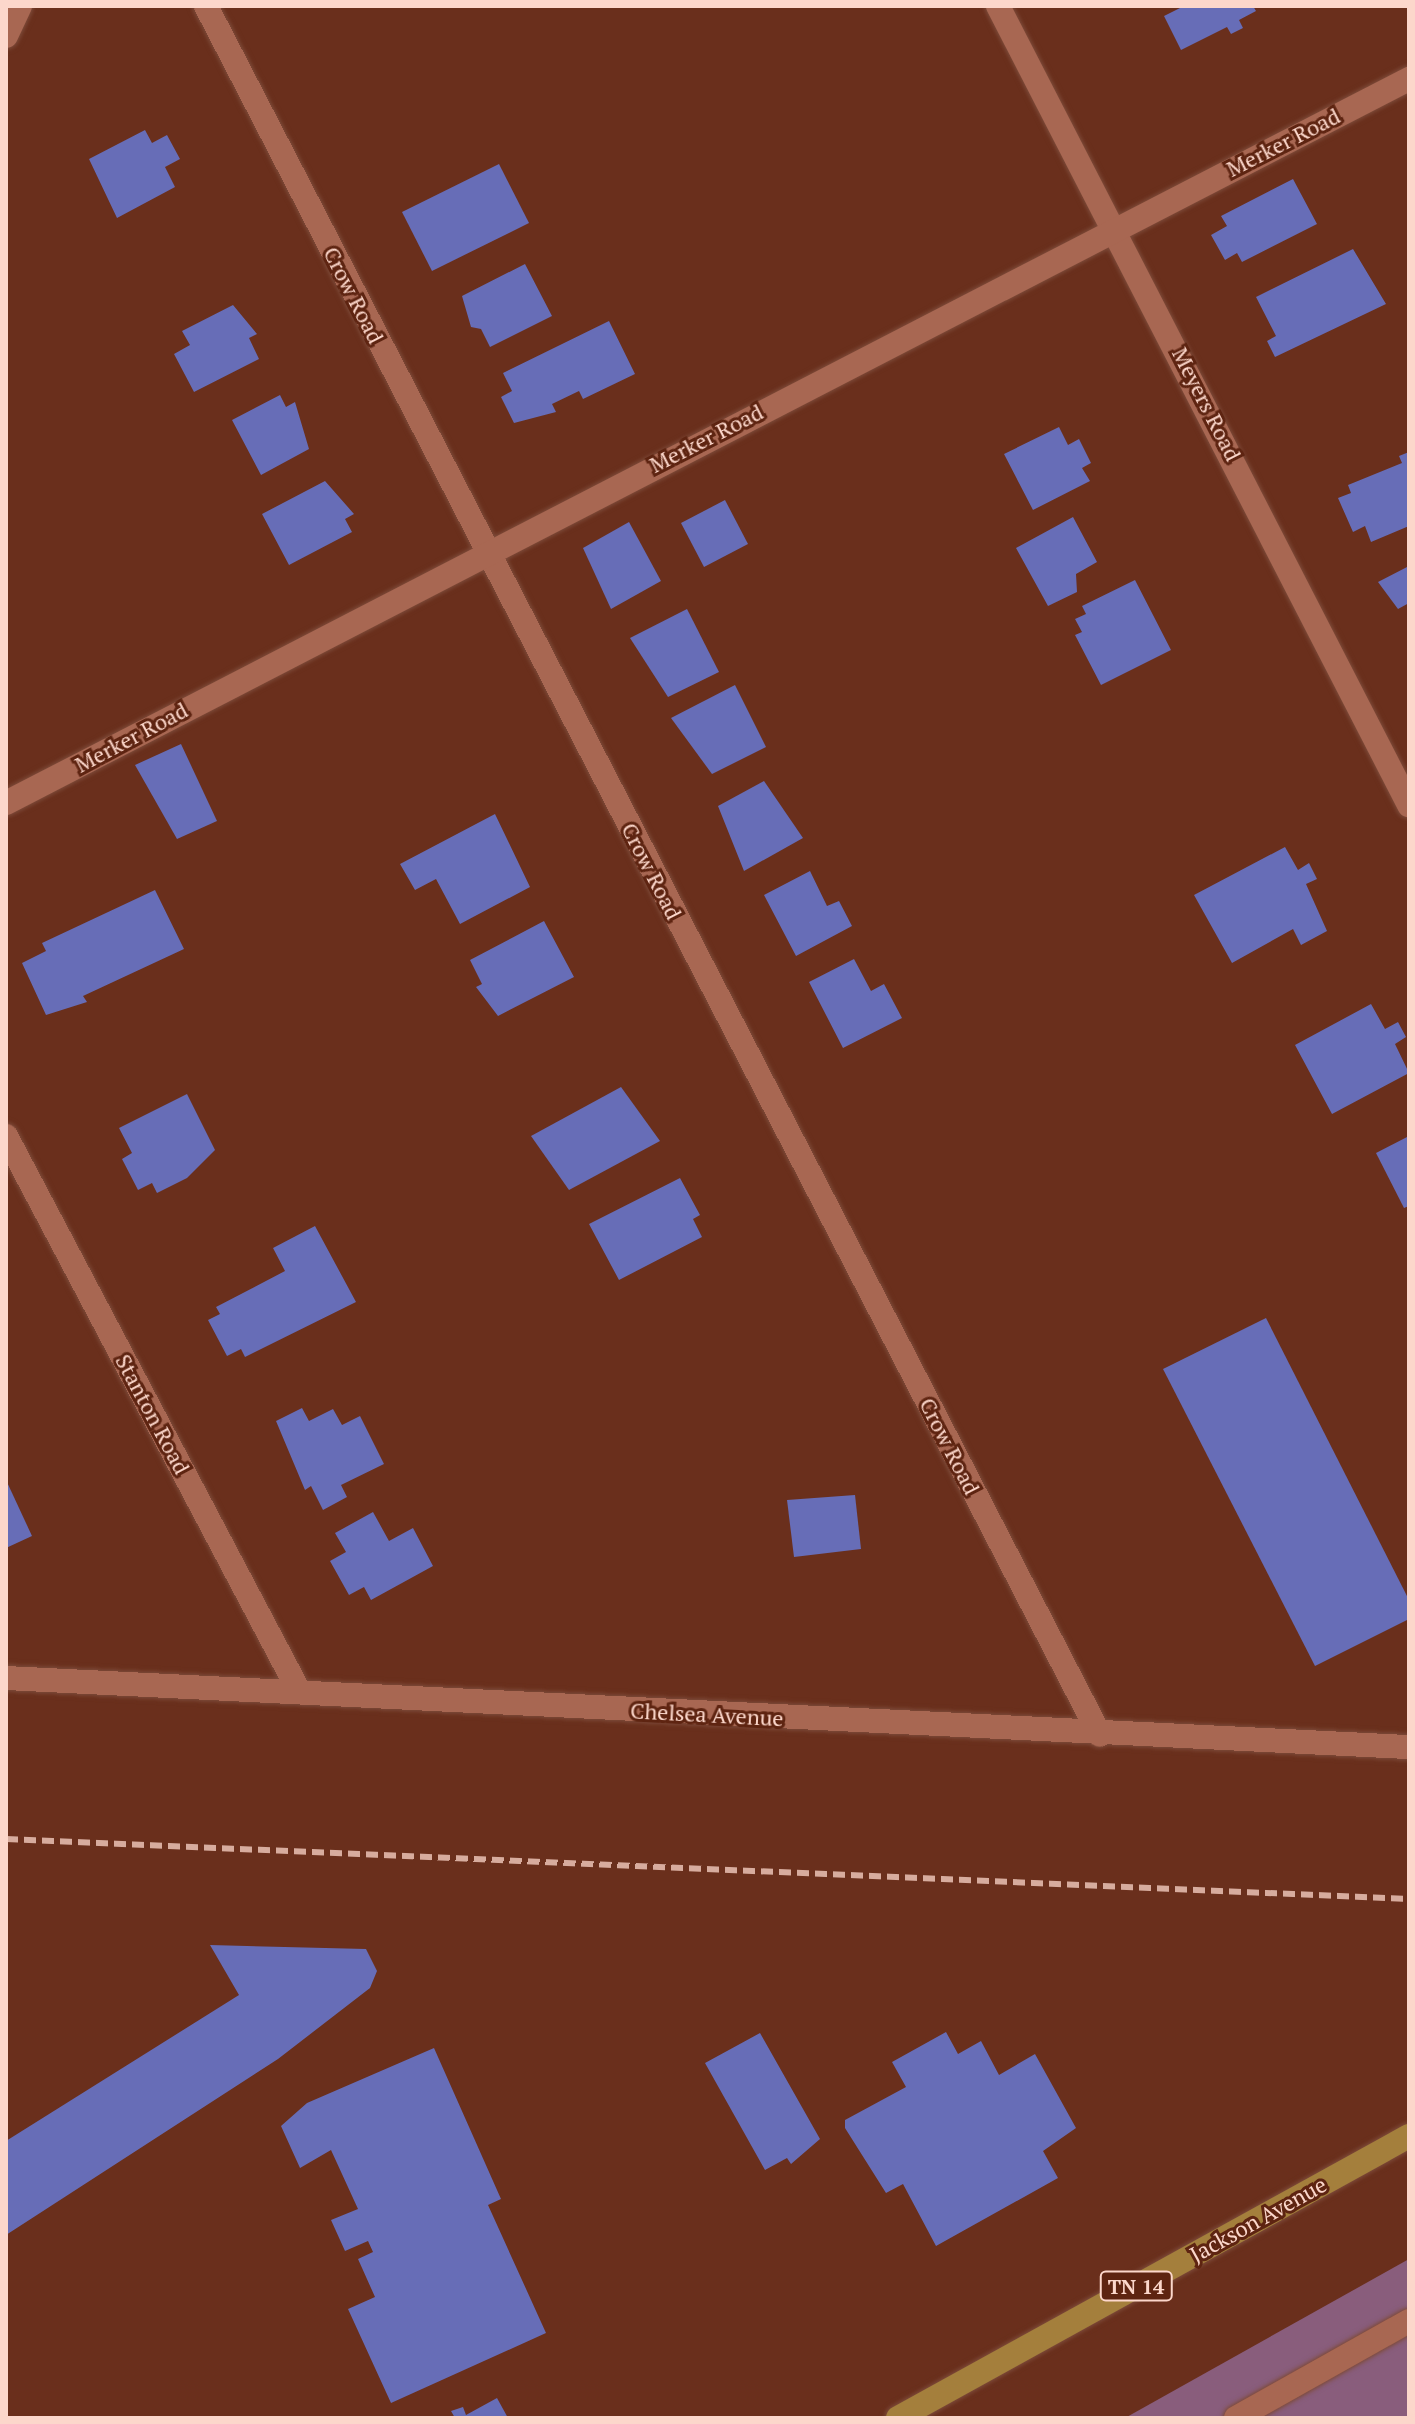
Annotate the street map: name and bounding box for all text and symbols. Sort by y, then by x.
street label: Merker Road [1222,102,1344,182]
street label: Crow Road [318,242,390,348]
street label: Meyers Road [1167,343,1247,465]
street label: Merker Road [645,398,767,478]
street label: Merker Road [70,696,192,778]
street label: Crow Road [616,818,688,924]
street label: Stanton Road [110,1350,196,1478]
street label: Crow Road [914,1393,986,1499]
street label: Chelsea Avenue [629,1697,785,1731]
street label: Jackson Avenue [1185,2171,1331,2267]
road number: TN 14 [1098,2270,1174,2302]

